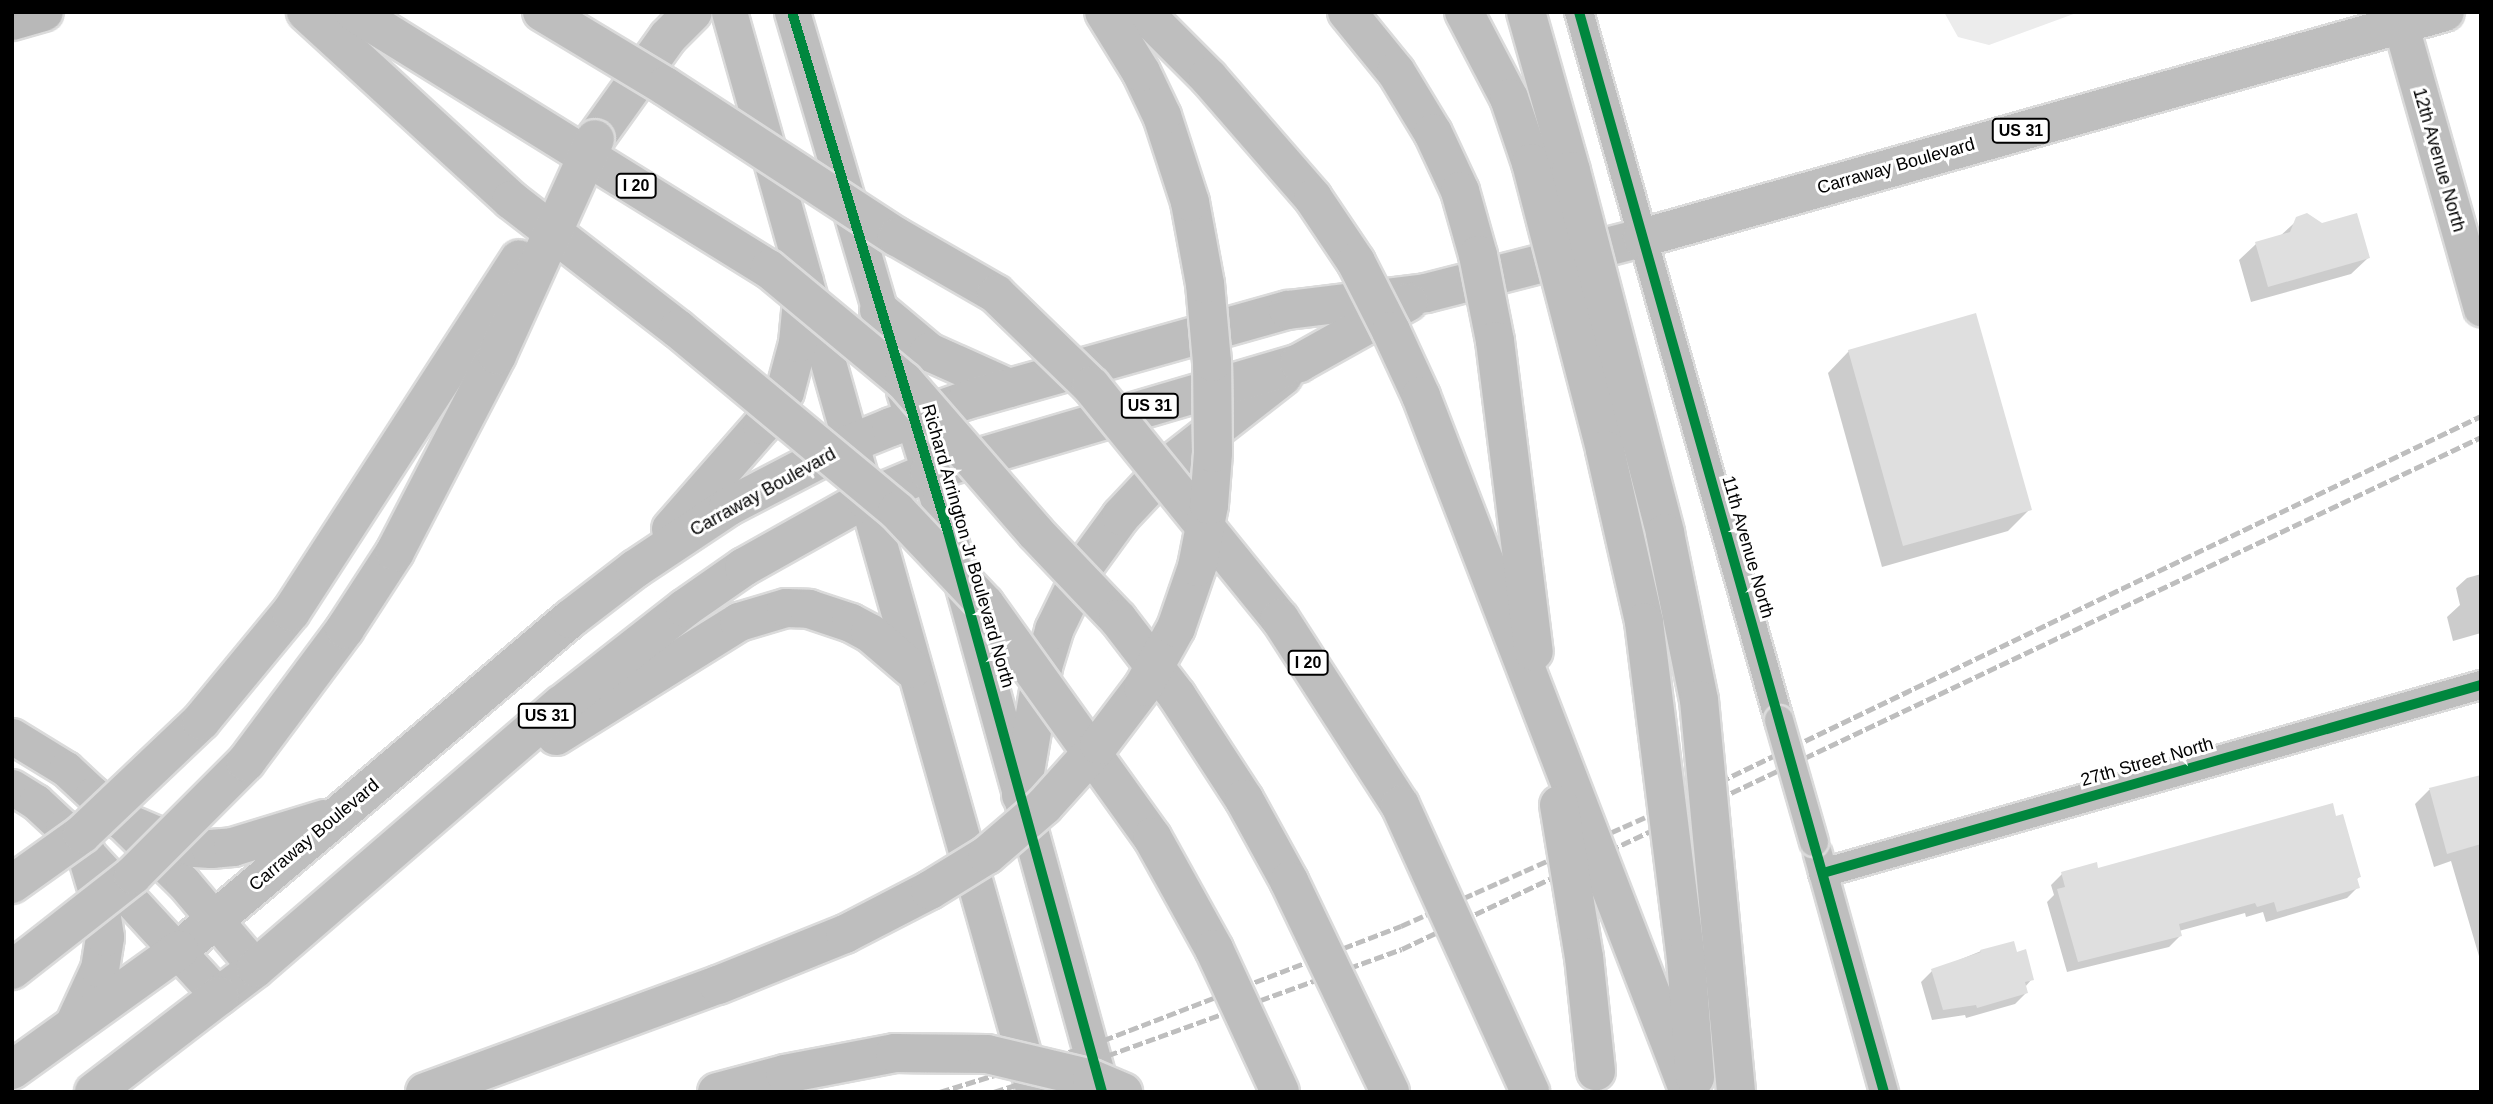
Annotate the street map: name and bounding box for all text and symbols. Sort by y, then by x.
street label: 12th Avenue North [2408,85,2470,235]
road number: US 31 [1991,119,2051,144]
street label: Carraway Boulevard [1815,133,1977,199]
road number: I 20 [615,174,657,198]
road number: US 31 [1120,394,1180,418]
street label: Richard Arrington Jr Boulevard North [917,401,1019,691]
street label: Carraway Boulevard [686,443,840,541]
street label: 11th Avenue North [1717,473,1779,621]
road number: I 20 [1287,650,1329,676]
road number: US 31 [517,704,577,729]
street label: 27th Street North [2078,733,2216,791]
street label: Carraway Boulevard [245,774,383,896]

